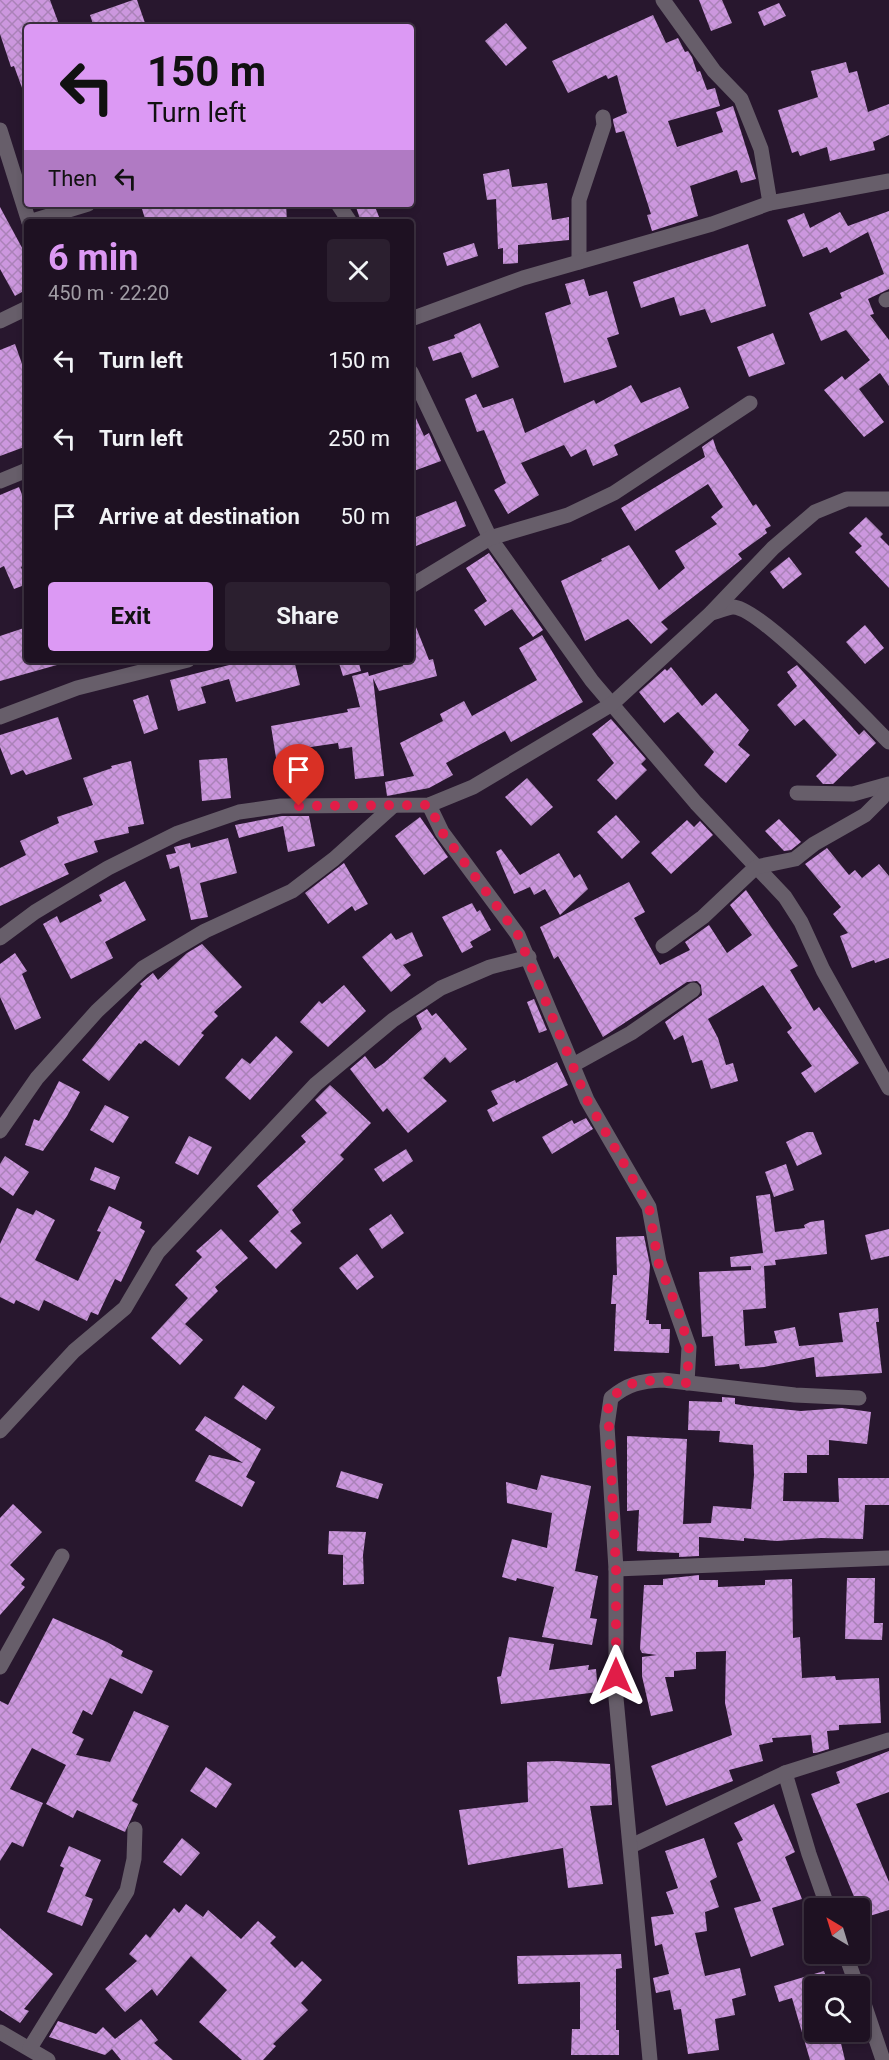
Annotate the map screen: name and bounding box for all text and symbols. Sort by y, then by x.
text: 150 m [147,47,266,96]
icon: left [48,48,126,126]
text: Turn left [147,97,247,129]
icon: left [109,162,142,195]
text: Then [48,166,97,191]
text: 6 min [48,237,139,279]
button: close [327,239,390,302]
text: 450 m · 22:20 [48,281,169,305]
icon: left [48,344,81,377]
text: Turn left [99,348,183,373]
text: 150 m [328,348,390,373]
icon: left [48,422,81,455]
text: Turn left [99,426,183,451]
text: 250 m [328,426,390,451]
icon: arrive [48,500,81,533]
text: Arrive at destination [99,504,300,529]
text: 50 m [341,504,390,529]
button: Exit [48,582,213,651]
button: Share [225,582,390,651]
pin [273,744,324,806]
icon: arrive [282,753,315,786]
position arrow [584,1644,648,1708]
north arrow [804,1898,870,1964]
map controls [804,1898,870,2042]
button: search [804,1976,870,2042]

